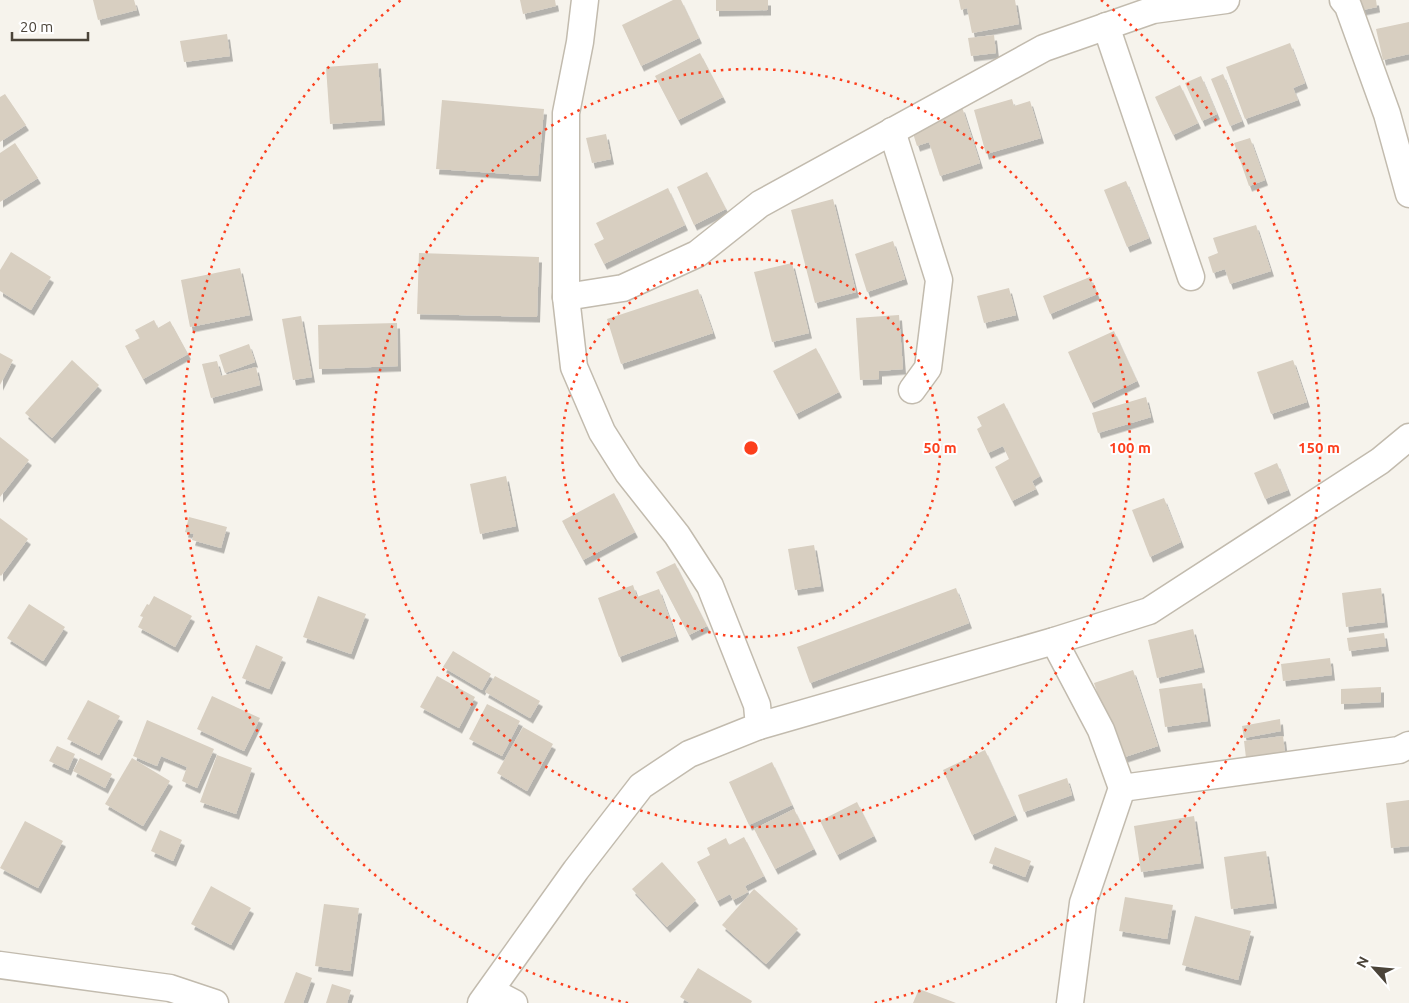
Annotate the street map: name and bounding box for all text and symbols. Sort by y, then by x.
scale bar [12,10,89,42]
text: 20 m [20,18,53,35]
centre of rings [742,439,760,457]
text: 50 m [923,439,957,456]
text: 100 m [1109,439,1151,456]
text: 150 m [1298,439,1340,456]
north arrow [1349,943,1399,993]
text: N [1353,954,1372,970]

